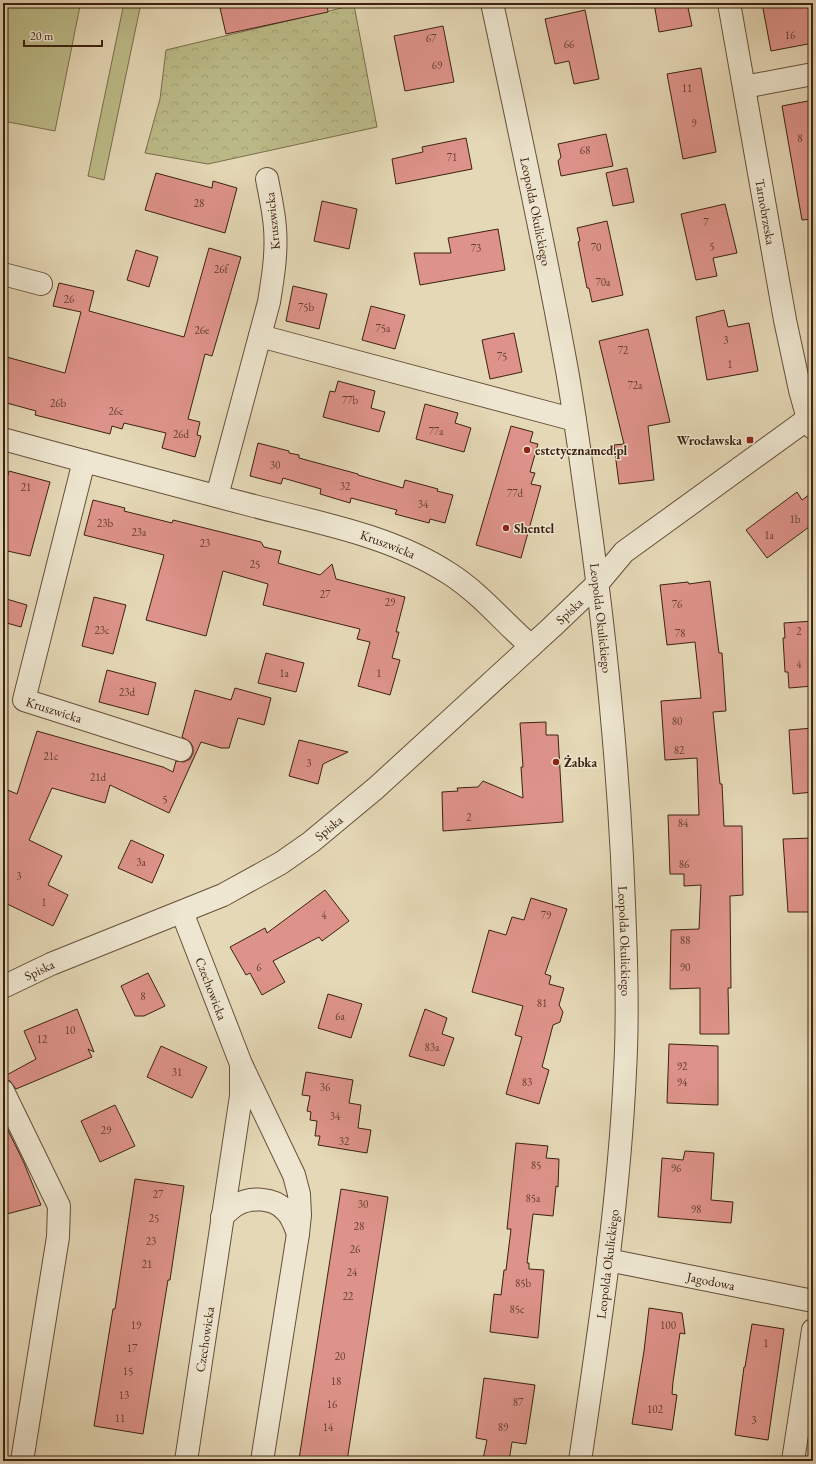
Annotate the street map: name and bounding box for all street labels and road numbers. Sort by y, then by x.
street label: Leopolda Okulickiego [516,156,555,267]
street label: Tarnobrzeska [751,178,780,247]
street label: Kruszwicka [261,191,284,251]
street label: Kruszwicka [358,526,419,563]
street label: Leopolda Okulickiego [586,562,616,674]
street label: Spiska [552,593,587,628]
street label: Kruszwicka [24,693,85,727]
street label: Spiska [311,811,347,845]
street label: Leopolda Okulickiego [614,886,635,996]
street label: Spiska [21,955,58,985]
street label: Czechowicka [191,955,231,1023]
street label: Leopolda Okulickiego [592,1208,623,1320]
street label: Jagodowa [684,1268,737,1294]
street label: Czechowicka [191,1305,218,1373]

